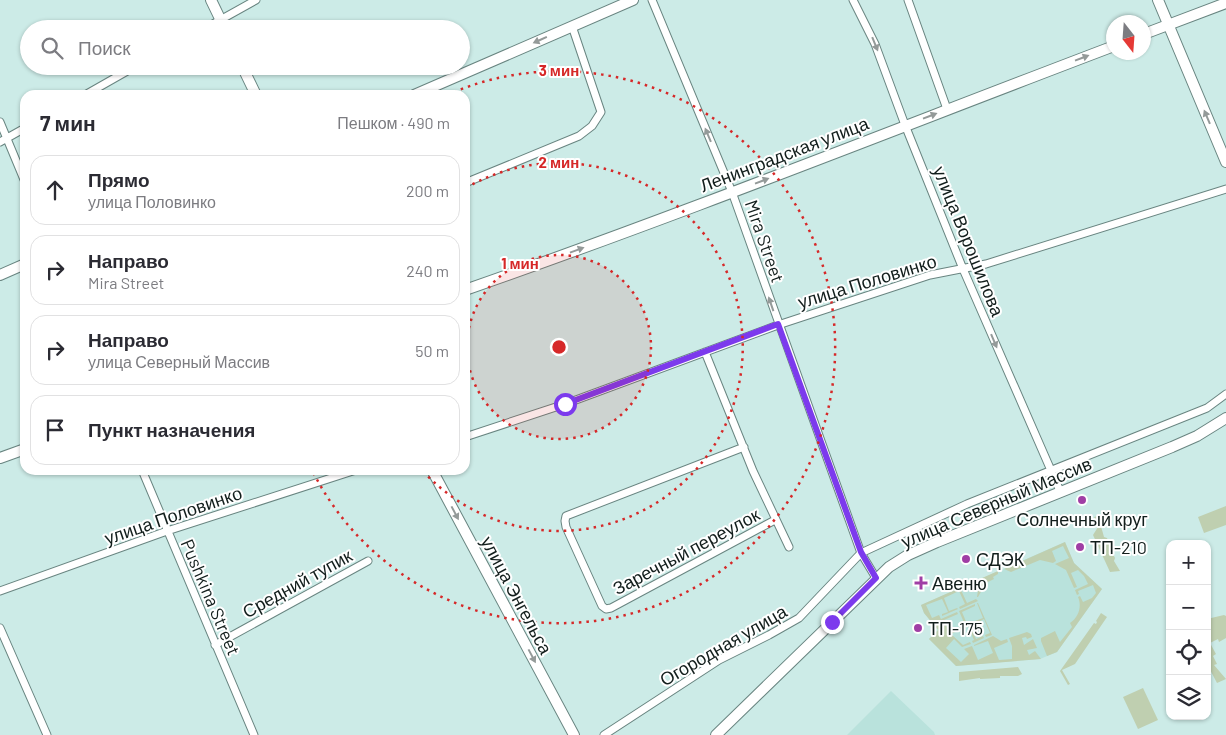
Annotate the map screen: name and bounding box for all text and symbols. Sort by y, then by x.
north arrow [1106,15,1151,60]
search box [20,20,470,75]
icon: search [38,34,66,62]
text: Поиск [78,36,131,59]
one-way arrow [533,36,547,44]
one-way arrow [871,37,879,51]
one-way arrow [1074,54,1089,61]
text: 3 мин [539,61,579,79]
text: 7 мин [40,110,96,135]
one-way arrow [1203,110,1211,124]
street label: Ленинградская улица [697,111,872,196]
one-way arrow [923,112,938,120]
text: Пешком · 490 m [337,113,450,132]
one-way arrow [704,127,712,142]
text: 2 мин [539,153,579,171]
street label: улица Ворошилова [929,163,1009,320]
text: Прямо [88,168,150,191]
icon: ahead [41,176,69,204]
one-way arrow [755,177,770,185]
text: 200 m [406,181,449,200]
text: улица Половинко [88,192,216,211]
street label: Mira Street [741,197,789,285]
one-way arrow [570,246,585,254]
text: Направо [88,249,169,272]
street label: улица Половинко [795,249,939,313]
text: 1 мин [501,254,539,272]
icon: right [41,256,69,284]
text: 240 m [406,261,449,280]
text: Mira Street [88,273,164,292]
one-way arrow [767,296,774,311]
text: Направо [88,328,169,351]
one-way arrow [990,334,998,349]
icon: right [41,336,69,364]
centre of rings [550,338,568,356]
text: 50 m [415,341,449,360]
text: улица Северный Массив [88,352,270,371]
route start [554,393,577,416]
icon: arrive [41,416,69,444]
text: Пункт назначения [88,418,255,441]
street label: улица Северный Массив [897,452,1095,552]
street label: улица Половинко [101,481,245,549]
marker: Солнечный круг [1076,494,1088,506]
street label: Заречный переулок [609,503,763,599]
one-way arrow [451,506,459,520]
place label: Солнечный круг [1016,508,1148,530]
street label: улица Энгельса [477,532,558,659]
street label: Pushkina Street [177,536,245,658]
place label: ТП-210 [1090,536,1147,558]
map controls [1166,540,1211,720]
button: + [1166,540,1211,585]
marker: ТП-210 [1074,541,1086,553]
street label: Средний тупик [238,544,356,622]
place label: СДЭК [976,548,1025,570]
marker: СДЭК [960,553,972,565]
place label: Авеню [932,572,987,594]
marker: Авеню [914,576,928,590]
button: − [1166,585,1211,630]
street label: Огородная улица [656,599,791,690]
route end [821,611,844,634]
place label: ТП-175 [928,617,983,639]
marker: ТП-175 [912,622,924,634]
button: locate [1166,630,1211,675]
one-way arrow [528,649,536,663]
button: layers [1166,675,1211,720]

